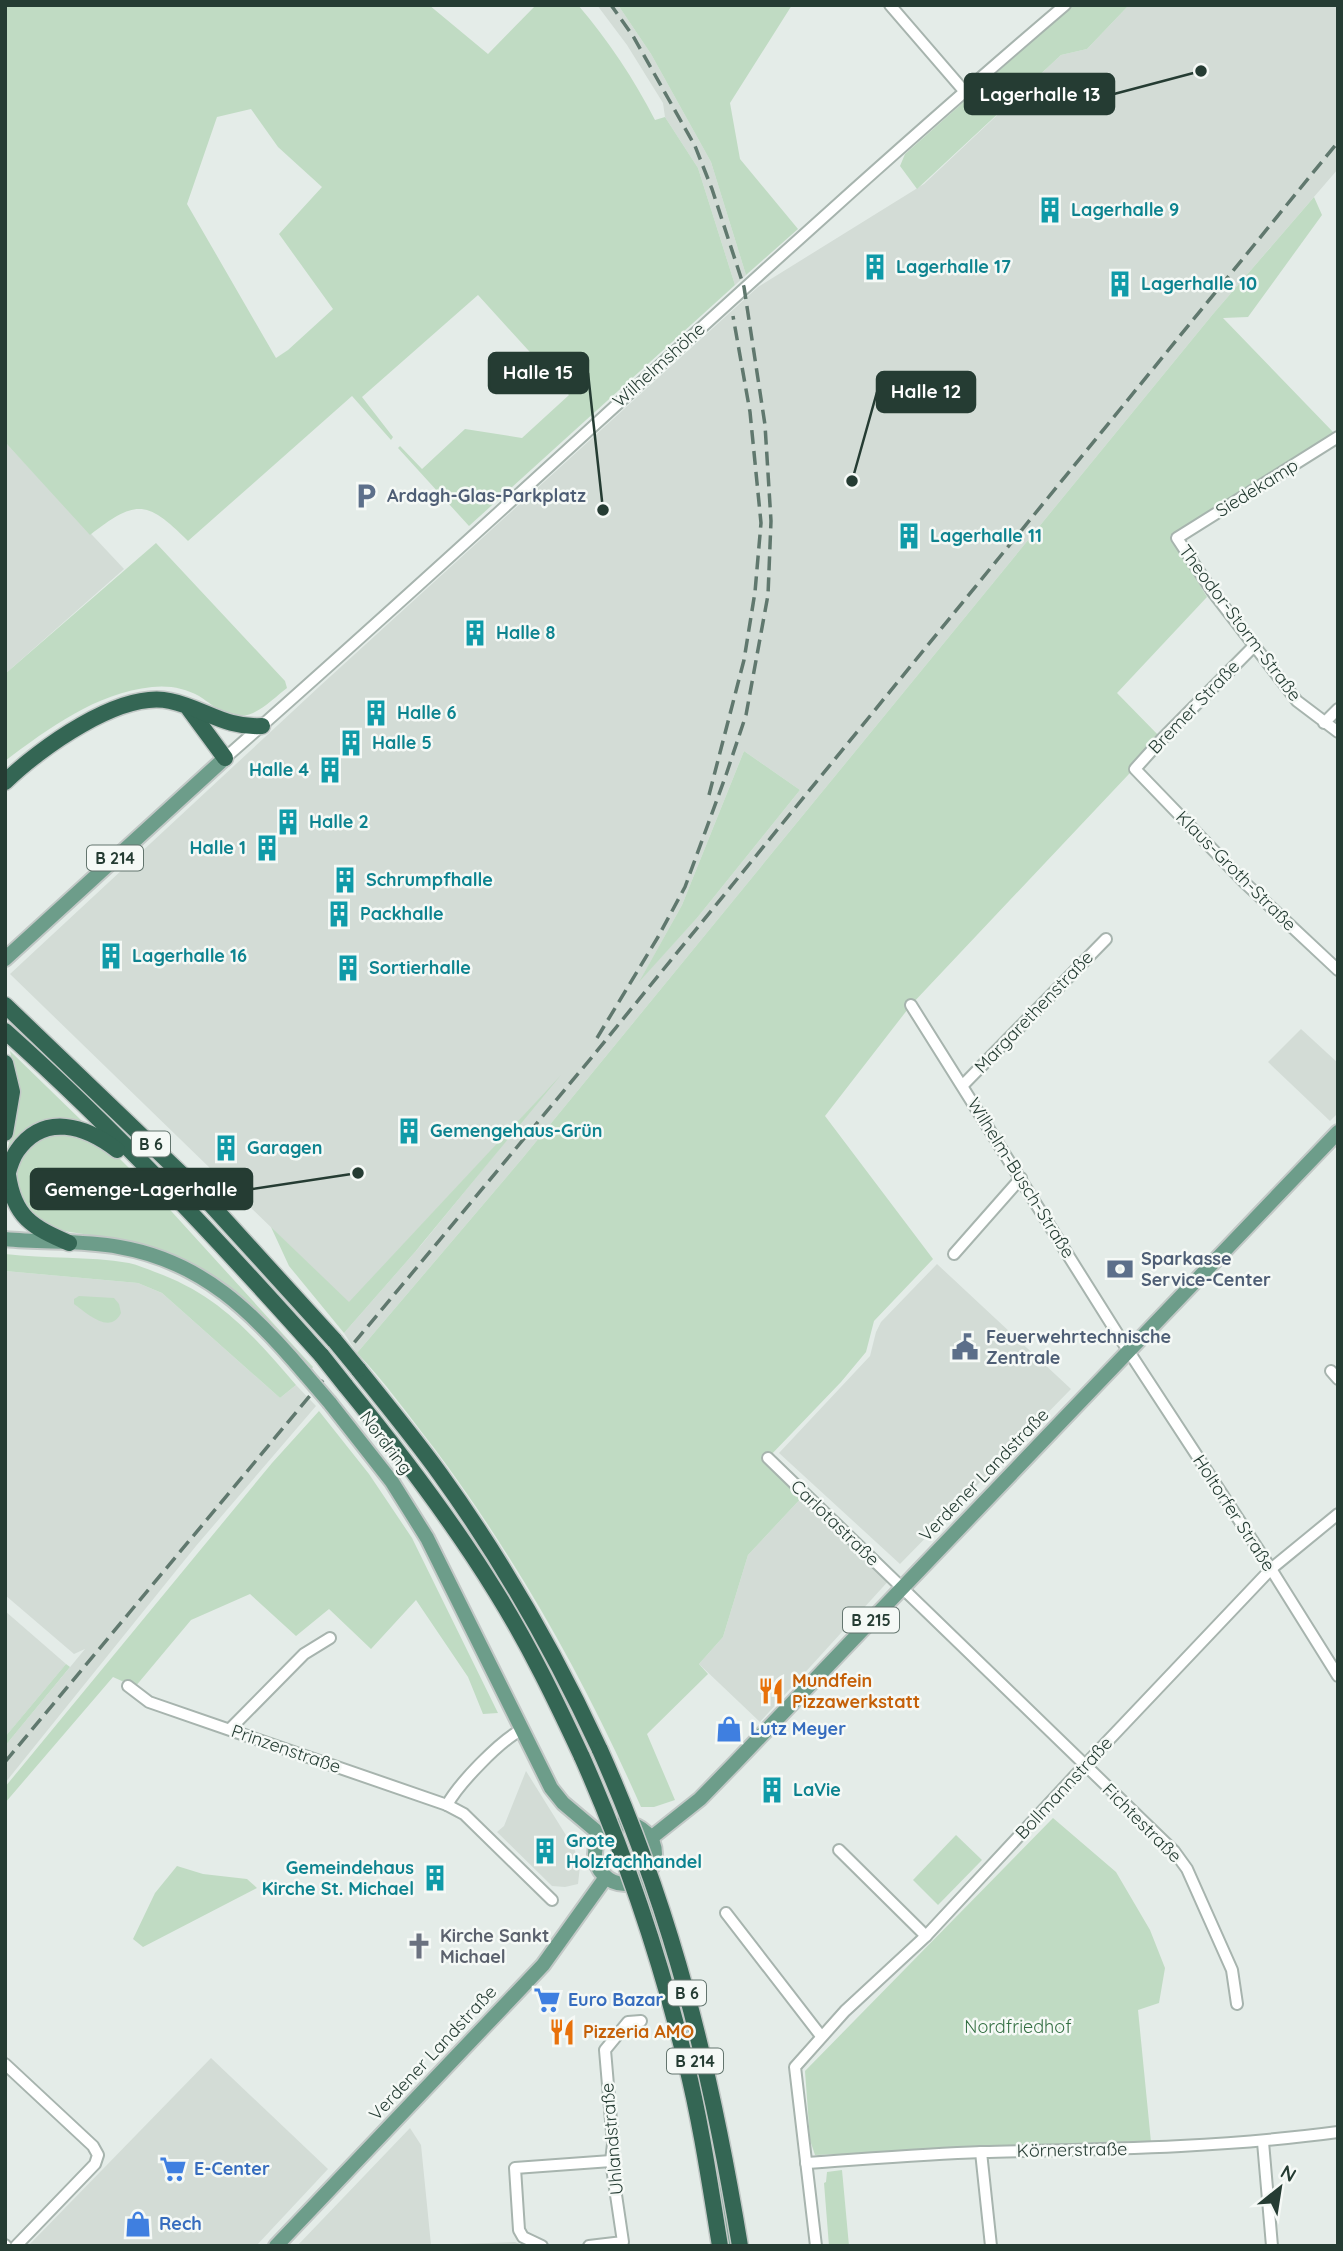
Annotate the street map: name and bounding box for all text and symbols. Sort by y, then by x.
callout: Lagerhalle 13 [965,74,1114,114]
text: Lagerhalle 13 [979,82,1101,106]
building icon: Lagerhalle 9 [1035,195,1065,225]
place label: Lagerhalle 9 [1071,198,1179,221]
building icon: Lagerhalle 17 [860,252,890,282]
place label: Lagerhalle 17 [896,255,1011,278]
building icon: Lagerhalle 10 [1105,269,1135,299]
place label: Lagerhalle 10 [1141,272,1257,295]
street label: Wilhelmshöhe [608,317,710,412]
callout: Halle 15 [489,353,588,393]
text: Halle 15 [503,360,573,384]
callout: Halle 12 [877,372,975,412]
text: Halle 12 [891,379,961,403]
street label: Siedekamp [1211,453,1302,522]
parking icon: Ardagh-Glas-Parkplatz [351,481,381,511]
place label: Ardagh-Glas-Parkplatz [387,484,586,507]
building icon: Lagerhalle 11 [894,521,924,551]
place label: Lagerhalle 11 [930,524,1042,547]
street label: Theodor-Storm-Straße [1174,540,1307,706]
building icon: Halle 8 [460,618,490,648]
place label: Halle 8 [496,621,555,644]
street label: Bremer Straße [1143,655,1244,758]
building icon: Halle 6 [361,698,391,728]
place label: Halle 6 [397,701,456,724]
building icon: Halle 5 [336,728,366,758]
place label: Halle 5 [372,731,432,754]
building icon: Halle 4 [315,755,345,785]
place label: Halle 4 [249,758,309,781]
street label: Klaus-Groth-Straße [1171,806,1301,936]
building icon: Halle 2 [273,807,303,837]
place label: Halle 2 [309,810,369,833]
building icon: Halle 1 [252,833,282,863]
place label: Halle 1 [190,836,246,859]
road number: B 214 [87,846,143,870]
building icon: Schrumpfhalle [330,865,360,895]
place label: Schrumpfhalle [366,868,493,891]
building icon: Packhalle [324,899,354,929]
place label: Packhalle [360,902,444,925]
building icon: Lagerhalle 16 [96,941,126,971]
place label: Lagerhalle 16 [132,944,247,967]
street label: Margarethenstraße [969,946,1098,1078]
building icon: Sortierhalle [333,953,363,983]
place label: Sortierhalle [369,956,471,979]
street label: Wilhelm-Busch-Straße [963,1093,1080,1262]
building icon: Gemengehaus-Grün [394,1116,424,1146]
place label: Gemengehaus-Grün [430,1119,603,1142]
road number: B 6 [132,1132,170,1156]
building icon: Garagen [211,1133,241,1163]
place label: Garagen [247,1136,322,1159]
callout: Gemenge-Lagerhalle [31,1169,252,1209]
text: Gemenge-Lagerhalle [44,1177,238,1201]
place label: Sparkasse Service-Center [1141,1247,1271,1291]
bank icon: Sparkasse Service-Center [1105,1254,1135,1284]
place label: Feuerwehrtechnische Zentrale [986,1325,1171,1369]
public building icon: Feuerwehrtechnische Zentrale [950,1332,980,1362]
street label: Verdener Landstraße [914,1403,1053,1546]
street label: Nordring [355,1406,418,1479]
street label: Holtorfer Straße [1188,1450,1281,1575]
street label: Carlotastraße [786,1475,885,1571]
road number: B 215 [843,1608,899,1632]
place label: Mundfein Pizzawerkstatt [792,1669,920,1713]
restaurant icon: Mundfein Pizzawerkstatt [756,1676,786,1706]
shop icon: Lutz Meyer [714,1714,744,1744]
place label: Lutz Meyer [750,1717,846,1740]
street label: Prinzenstraße [228,1719,344,1778]
street label: Bollmannstraße [1010,1731,1117,1844]
building icon: LaVie [757,1775,787,1805]
place label: LaVie [793,1778,841,1801]
street label: Fichtestraße [1098,1778,1187,1867]
place label: Grote Holzfachhandel [566,1829,702,1873]
building icon: Grote Holzfachhandel [530,1836,560,1866]
place label: Gemeindehaus Kirche St. Michael [262,1856,414,1900]
building icon: Gemeindehaus Kirche St. Michael [420,1863,450,1893]
place label: Kirche Sankt Michael [440,1924,549,1968]
church icon: Kirche Sankt Michael [404,1931,434,1961]
street label: Verdener Landstraße [364,1980,501,2125]
road number: B 6 [668,1980,706,2006]
supermarket icon: Euro Bazar [532,1985,562,2015]
place label: Euro Bazar [568,1988,663,2011]
park label: Nordfriedhof [964,2015,1072,2038]
restaurant icon: Pizzeria AMO [547,2017,577,2047]
place label: Pizzeria AMO [583,2020,694,2043]
road number: B 214 [667,2048,723,2074]
street label: Uhlandstraße [595,2082,628,2196]
street label: Körnerstraße [1016,2137,1128,2162]
north arrow [1245,2153,1315,2223]
supermarket icon: E-Center [158,2154,188,2184]
place label: E-Center [194,2157,270,2180]
text: N [1276,2159,1301,2187]
shop icon: Rech [123,2209,153,2239]
place label: Rech [159,2212,202,2235]

